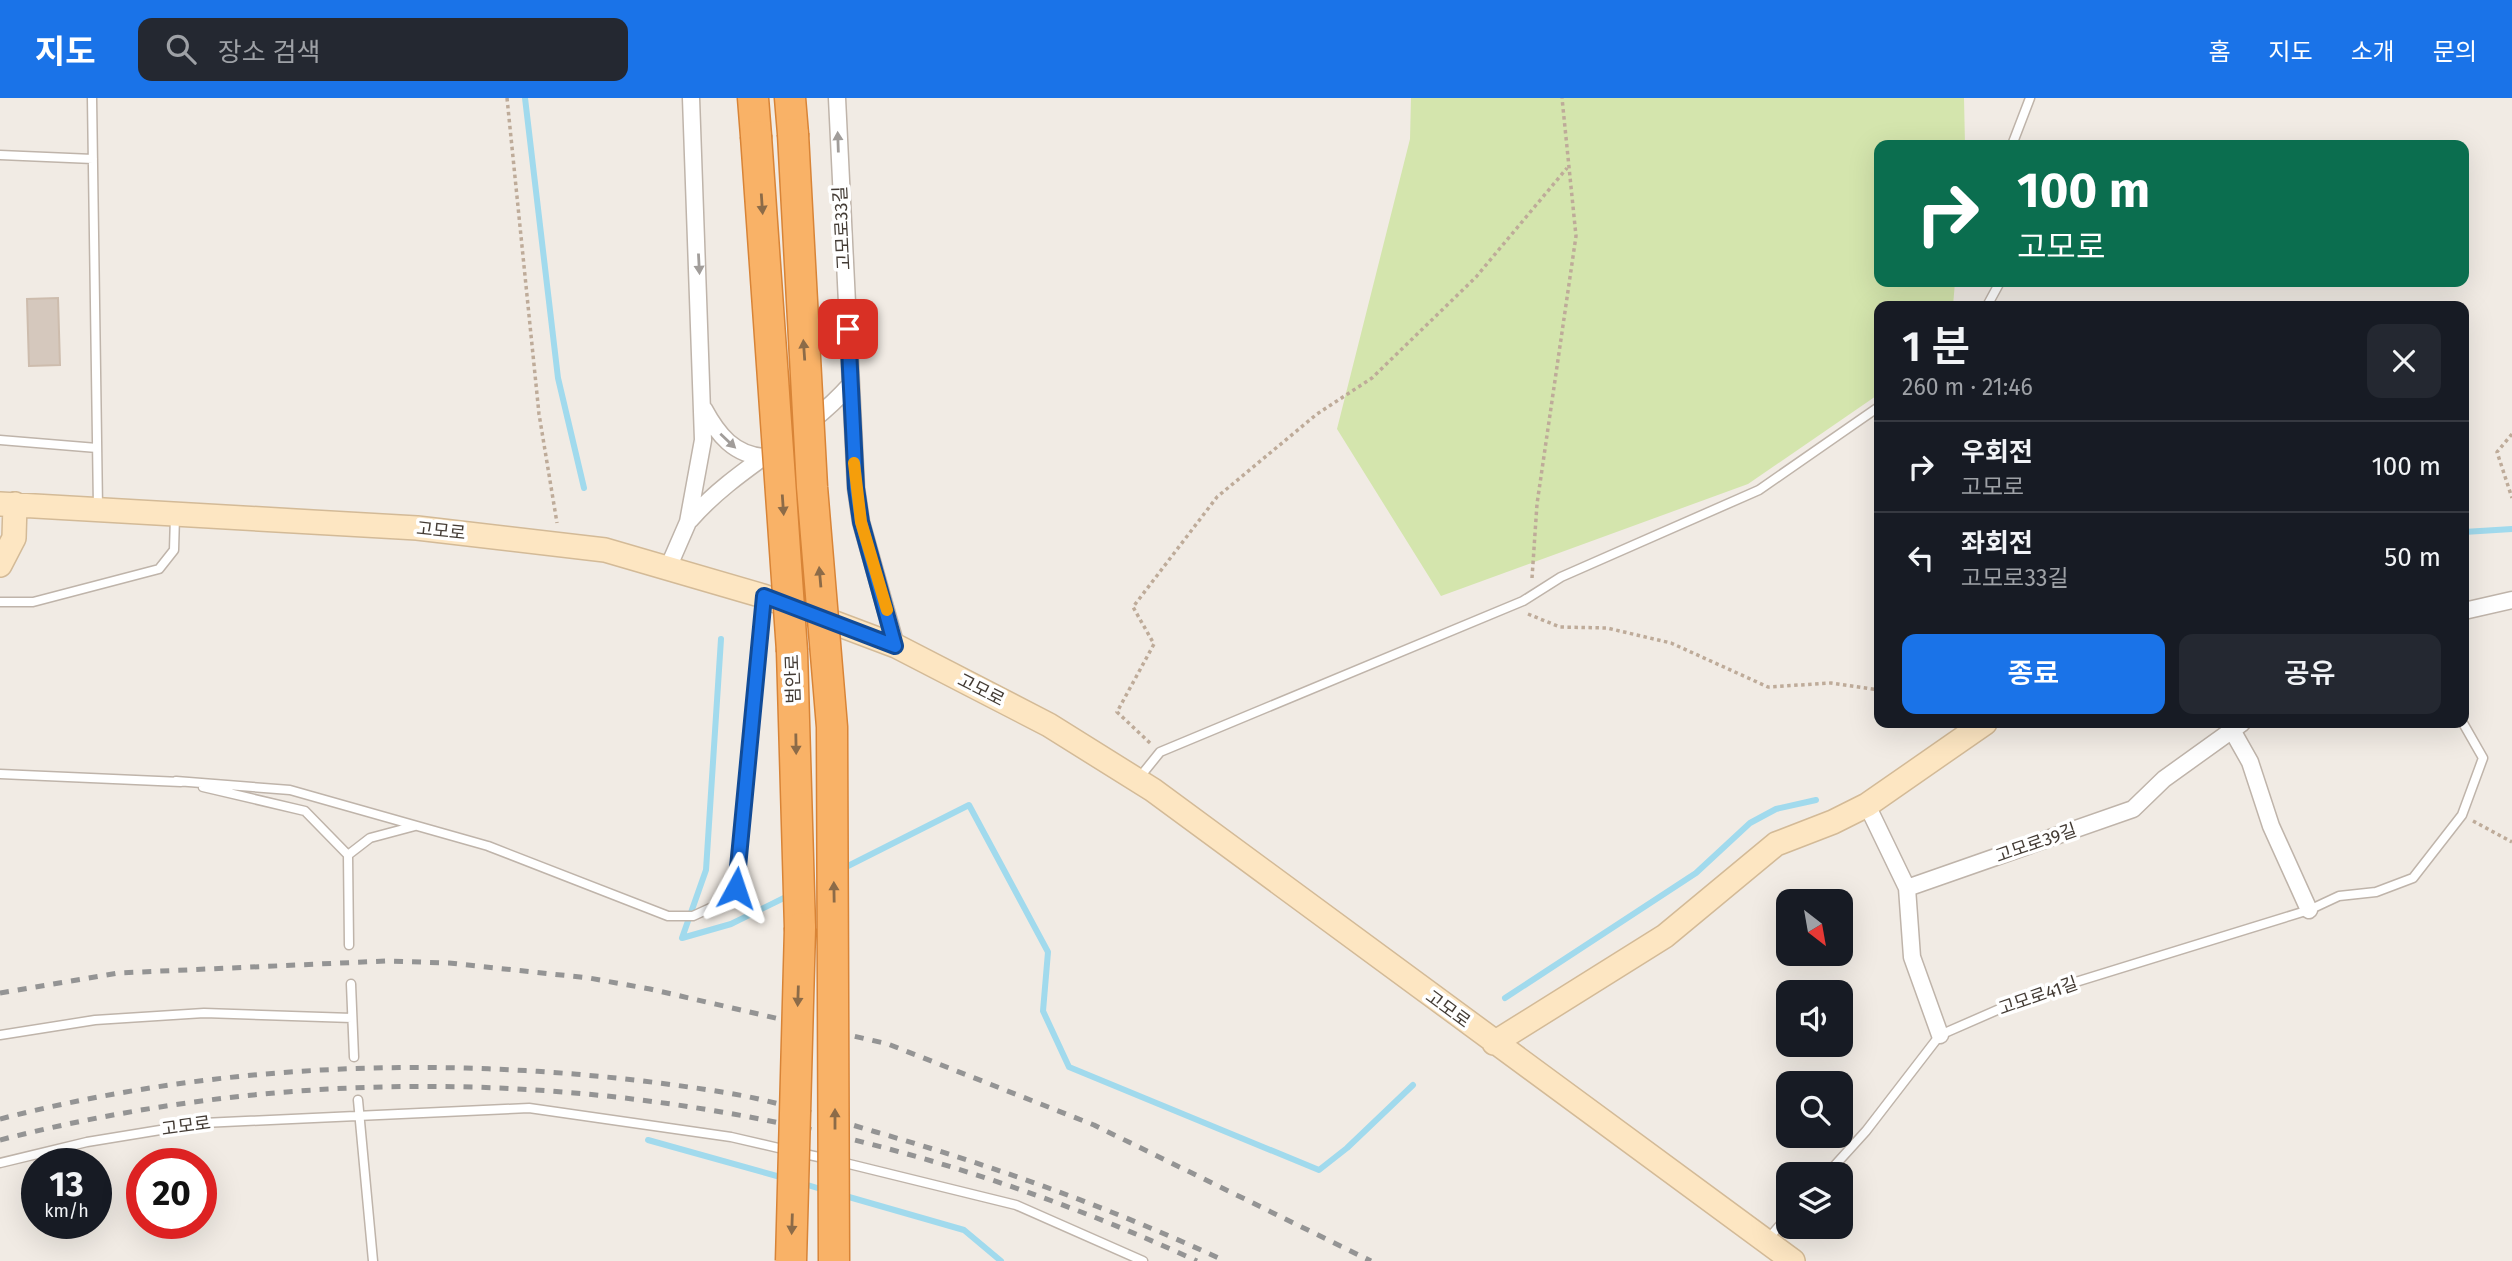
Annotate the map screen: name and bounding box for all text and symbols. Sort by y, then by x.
search box [138,18,628,81]
icon: search [162,30,200,68]
text: 지도 [35,32,96,72]
text: 장소 검색 [218,37,320,68]
text: 홈 [2208,38,2230,66]
text: 지도 [2268,38,2313,66]
text: 소개 [2351,38,2395,66]
text: 문의 [2433,38,2477,66]
one-way arrow [833,131,844,153]
text: 100 m [2017,161,2150,220]
icon: right [1902,168,1993,259]
street label: 고모로33길 [829,185,855,271]
one-way arrow [757,194,768,216]
text: 고모로 [2017,228,2105,266]
one-way arrow [693,253,704,275]
pin [818,299,878,359]
icon: arrive [829,310,867,348]
text: 1 분 [1902,322,1970,372]
button: close [2367,324,2441,398]
one-way arrow [798,339,809,361]
text: 260 m · 21:46 [1902,373,2033,401]
one-way arrow [719,433,737,449]
text: 우회전 [1961,437,2033,468]
icon: right [1902,448,1940,486]
text: 100 m [2372,451,2441,482]
text: 고모로 [1961,473,2024,501]
one-way arrow [778,494,789,516]
street label: 고모로 [415,517,467,545]
text: 좌회전 [1961,528,2033,559]
icon: left [1902,539,1940,577]
text: 50 m [2384,542,2441,573]
text: 고모로33길 [1961,564,2069,592]
one-way arrow [814,566,825,588]
button: 종료 [1902,634,2165,714]
button: 공유 [2179,634,2441,714]
street label: 범안로 [781,654,805,704]
street label: 고모로 [954,669,1008,711]
one-way arrow [790,733,801,755]
street label: 고모로39길 [1992,819,2080,867]
position arrow [699,851,773,925]
one-way arrow [828,881,840,903]
north arrow [1776,889,1853,966]
map controls [1776,889,1853,1239]
street label: 고모로41길 [1995,972,2081,1020]
button: sound [1776,980,1853,1057]
street label: 고모로 [1421,985,1475,1033]
one-way arrow [793,986,804,1008]
button: search [1776,1071,1853,1148]
one-way arrow [829,1108,841,1130]
street label: 고모로 [160,1112,212,1140]
speed limit sign: 20 [126,1148,217,1239]
button: layers [1776,1162,1853,1239]
text: 13 [49,1163,84,1205]
text: km/h [44,1200,89,1222]
one-way arrow [787,1213,798,1235]

